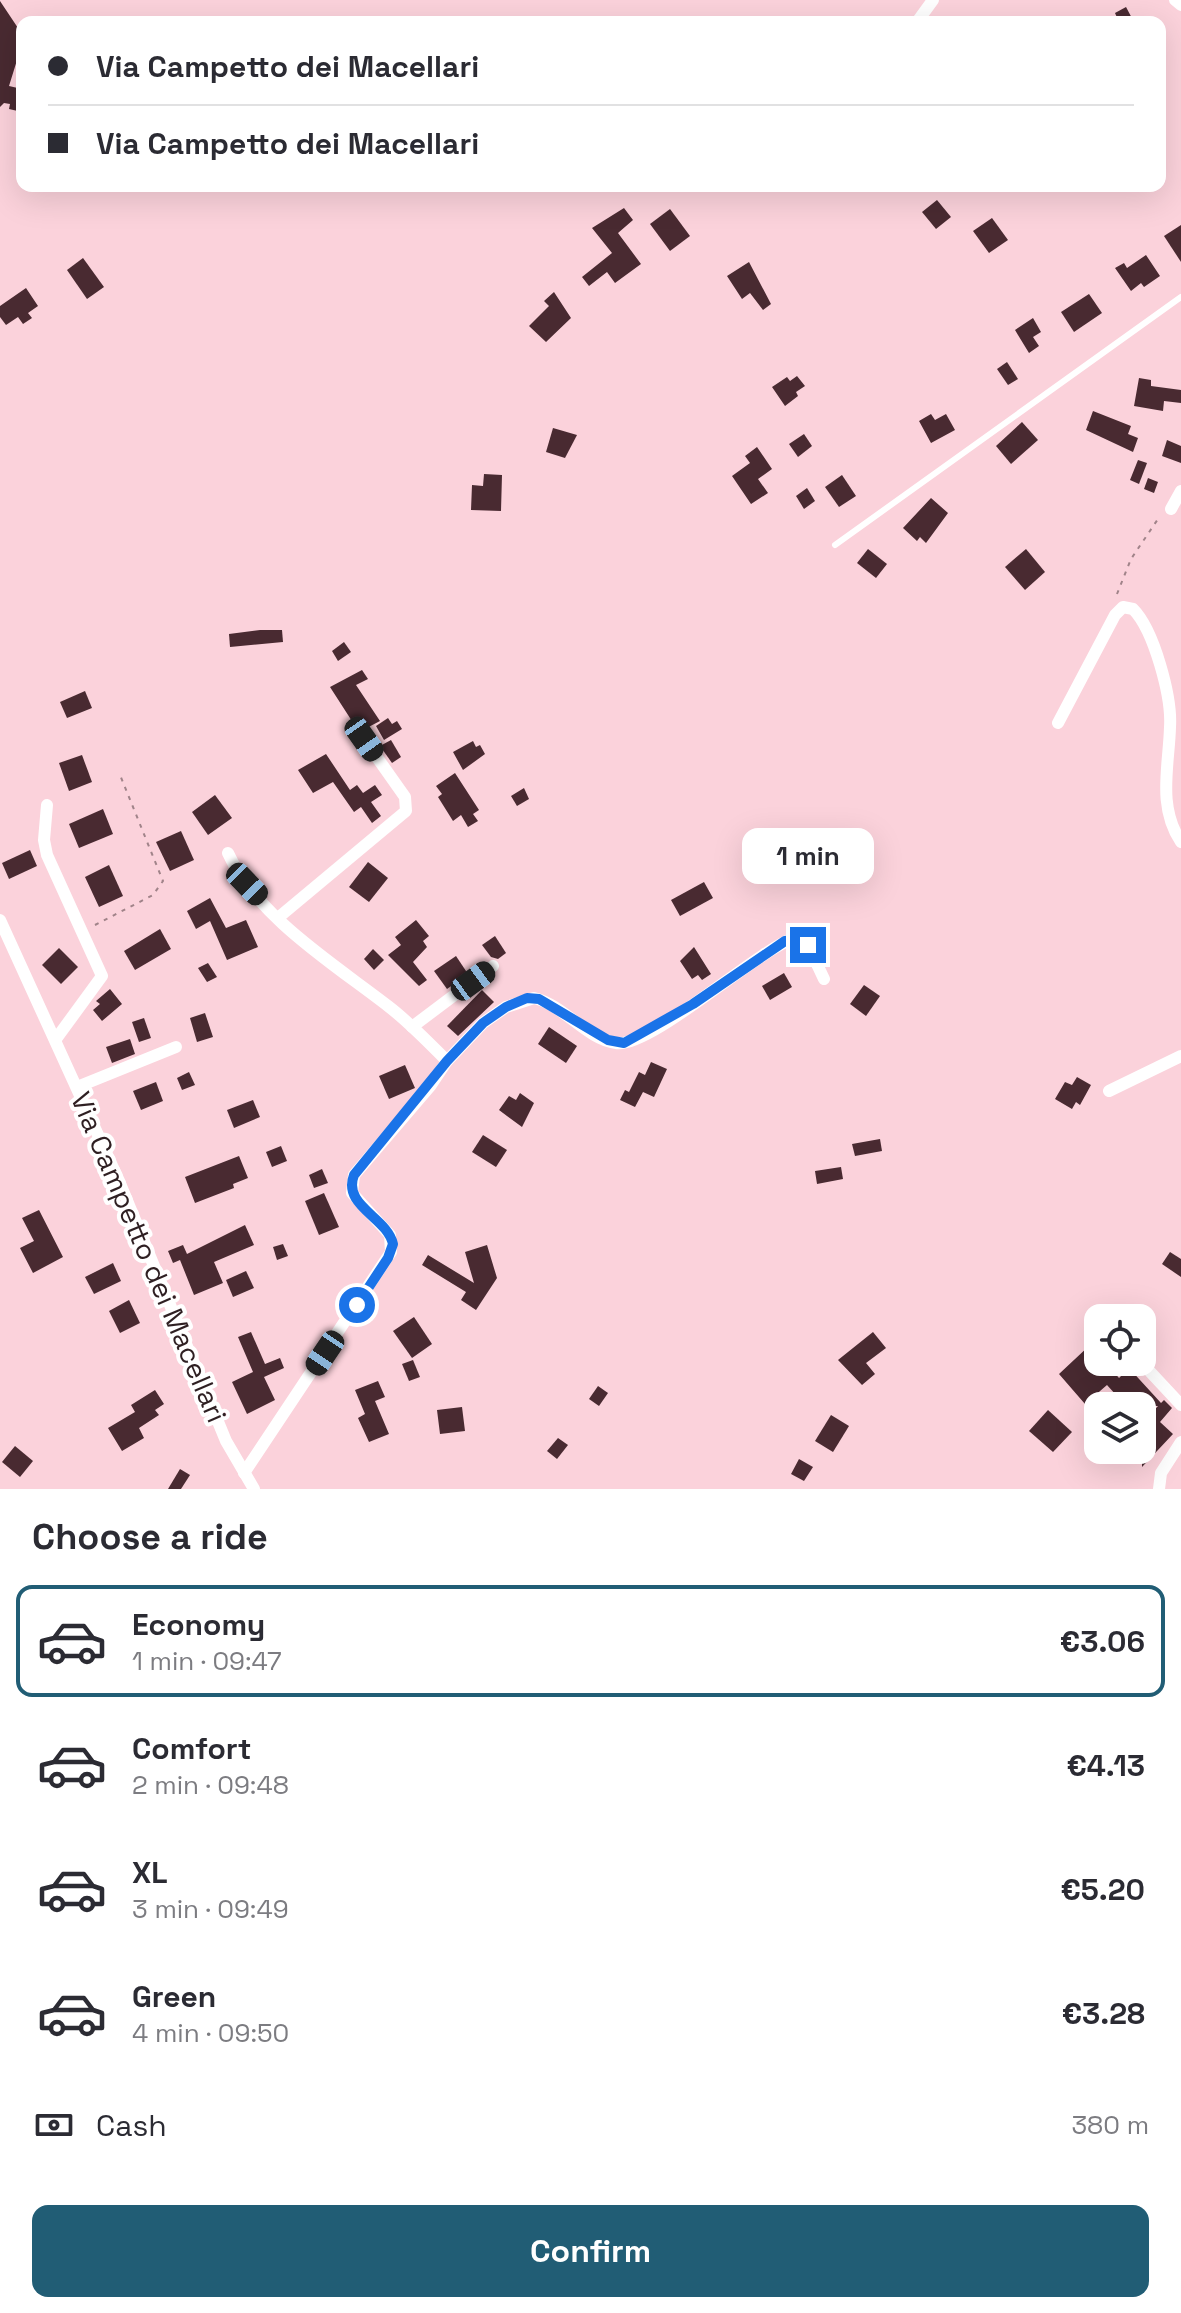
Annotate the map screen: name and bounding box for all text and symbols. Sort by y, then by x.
text: Via Campetto dei Macellari [96,47,479,86]
text: Via Campetto dei Macellari [96,124,479,163]
car [340,712,388,766]
callout: 1 min [742,829,874,885]
text: 1 min [776,839,840,873]
car [222,858,272,910]
route end [790,927,826,963]
car [447,957,499,1005]
street label: Via Campetto dei Macellari [63,1086,235,1428]
route start [339,1287,375,1323]
map controls [1084,1304,1156,1464]
button: locate [1084,1304,1156,1376]
car [302,1326,348,1380]
button: layers [1084,1392,1156,1464]
text: Choose a ride [32,1514,268,1560]
icon: car [36,1605,108,1677]
text: Economy [132,1605,265,1644]
text: €3.06 [1060,1622,1145,1661]
text: 1 min · 09:47 [132,1644,282,1678]
icon: car [36,1729,108,1801]
text: Comfort [132,1729,251,1768]
text: €4.13 [1066,1746,1145,1785]
text: 2 min · 09:48 [132,1768,289,1802]
icon: car [36,1853,108,1925]
text: XL [132,1853,168,1892]
text: €5.20 [1060,1870,1145,1909]
text: 3 min · 09:49 [132,1892,289,1926]
icon: car [36,1977,108,2049]
text: Green [132,1977,216,2016]
text: €3.28 [1062,1994,1145,2033]
text: 4 min · 09:50 [132,2016,289,2050]
icon: cash [32,2103,76,2147]
text: Cash [96,2106,167,2145]
text: 380 m [1071,2108,1149,2142]
button: Confirm [32,2205,1149,2297]

